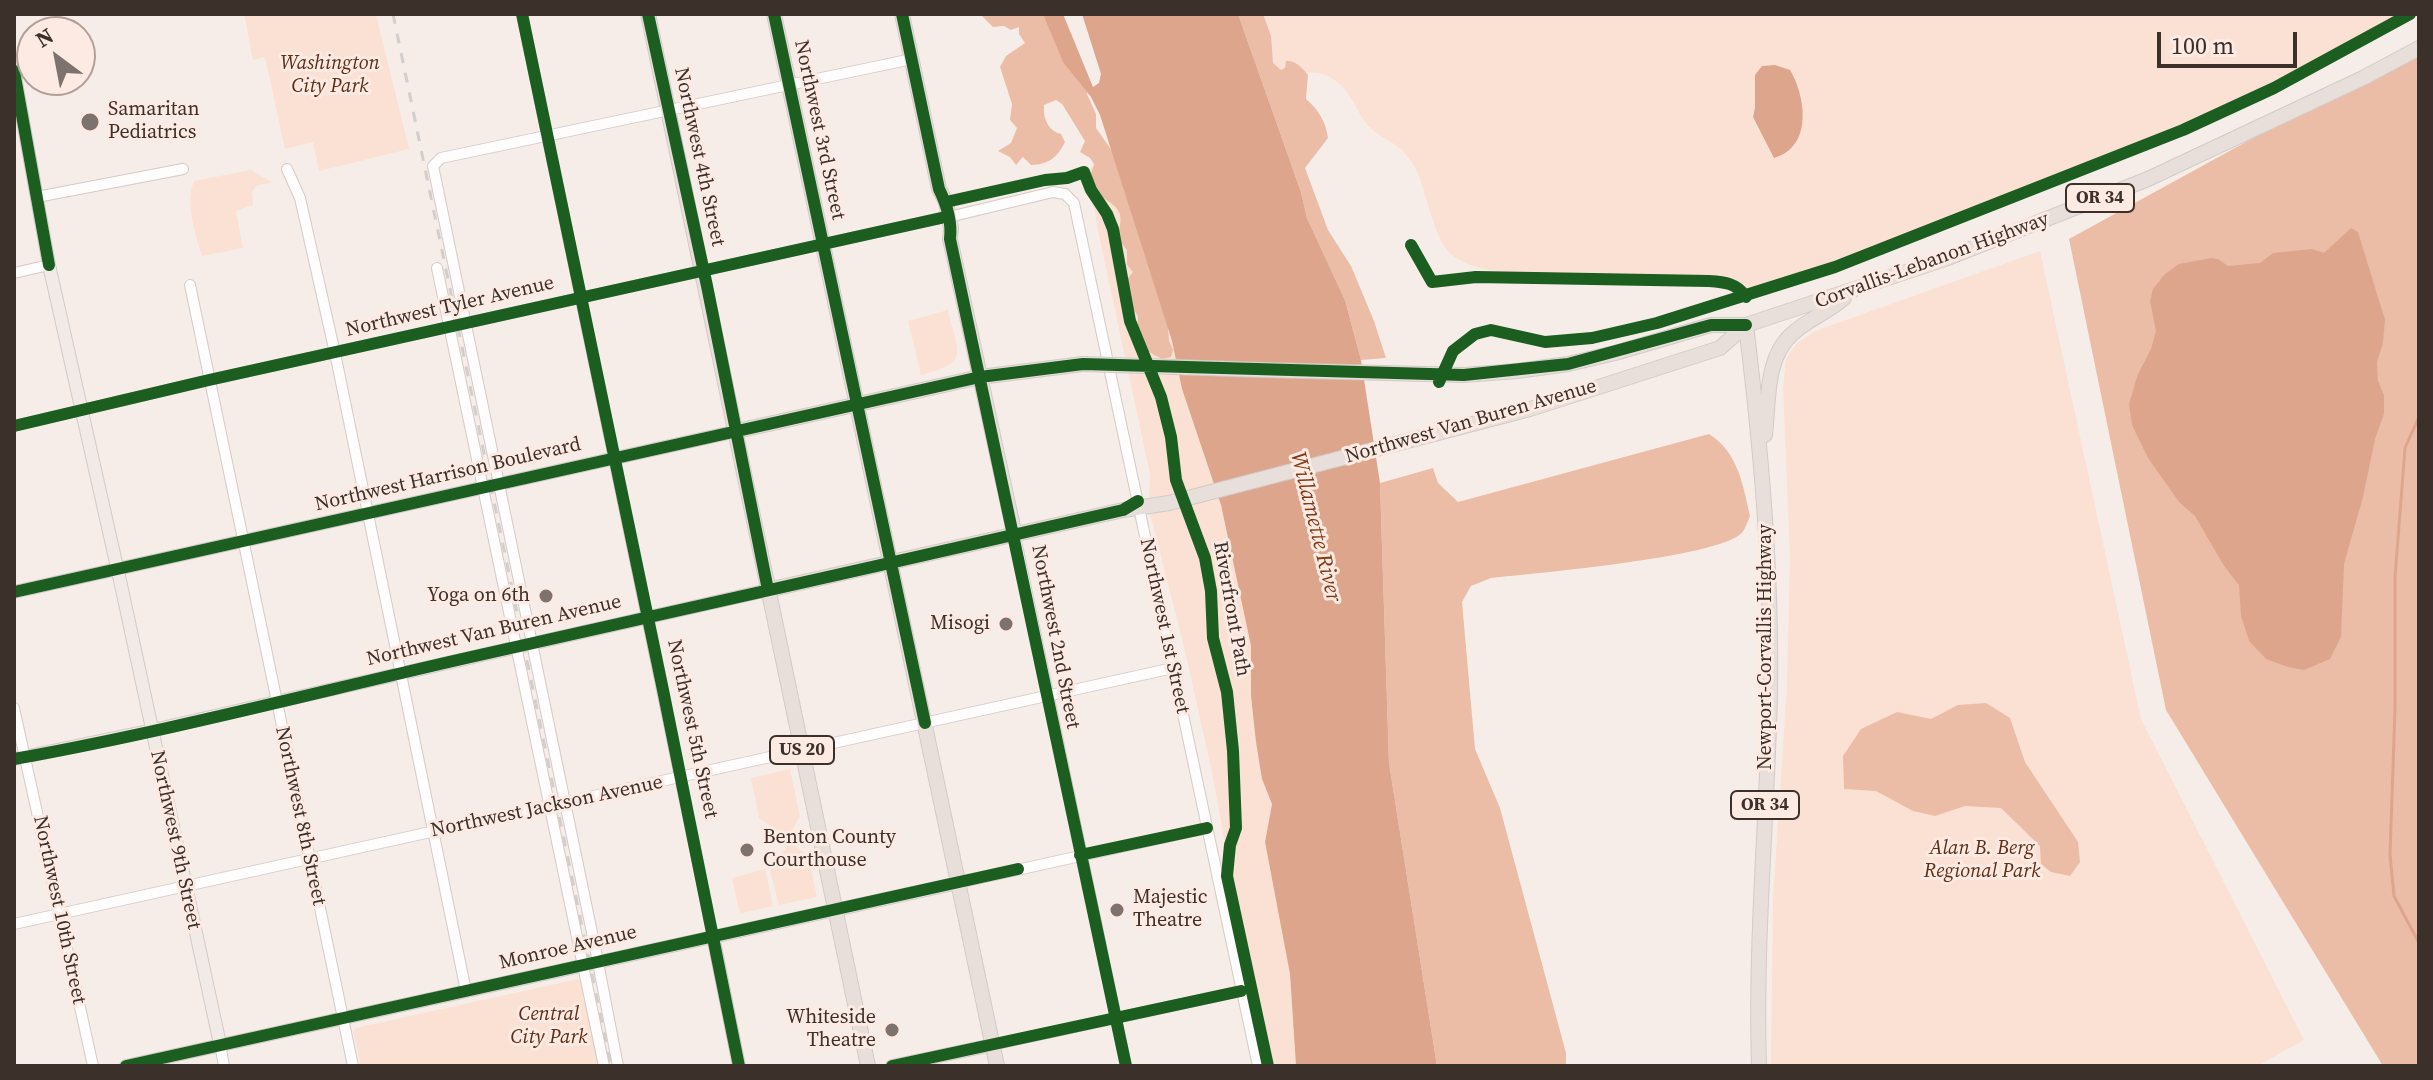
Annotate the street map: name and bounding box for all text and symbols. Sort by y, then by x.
north arrow [16,16,96,96]
scale bar [2161,16,2301,66]
text: N [30,20,59,54]
text: 100 m [2171,29,2234,62]
street label: Northwest 3rd Street [788,38,850,222]
park label: Washington City Park [280,52,380,99]
street label: Northwest 4th Street [668,65,730,249]
place label: Samaritan Pediatrics [108,98,200,145]
marker: Samaritan Pediatrics [79,111,101,133]
road number: OR 34 [2066,184,2134,212]
street label: Corvallis-Lebanon Highway [1812,207,2052,315]
street label: Northwest Tyler Avenue [343,271,557,343]
street label: Northwest Van Buren Avenue [1342,375,1600,469]
street label: Northwest Harrison Boulevard [313,433,583,517]
water label: Willamette River [1284,449,1346,605]
street label: Newport-Corvallis Highway [1754,524,1778,770]
street label: Northwest 1st Street [1134,536,1194,716]
street label: Riverfront Path [1207,539,1255,679]
street label: Northwest 2nd Street [1025,543,1085,731]
place label: Yoga on 6th [427,584,530,608]
marker: Yoga on 6th [537,587,555,605]
street label: Northwest Van Buren Avenue [364,590,624,672]
place label: Misogi [930,612,990,636]
marker: Misogi [997,615,1015,633]
street label: Northwest 5th Street [661,637,723,821]
street label: Northwest 8th Street [269,724,331,908]
road number: US 20 [770,736,834,764]
street label: Northwest 9th Street [144,748,206,932]
street label: Northwest Jackson Avenue [429,771,665,843]
road number: OR 34 [1731,791,1799,819]
street label: Northwest 10th Street [27,814,91,1006]
place label: Benton County Courthouse [763,826,896,873]
park label: Alan B. Berg Regional Park [1924,837,2040,884]
marker: Benton County Courthouse [738,841,756,859]
place label: Majestic Theatre [1133,886,1207,933]
marker: Majestic Theatre [1108,901,1126,919]
street label: Monroe Avenue [497,921,639,975]
park label: Central City Park [510,1003,588,1050]
place label: Whiteside Theatre [786,1006,876,1053]
marker: Whiteside Theatre [883,1021,901,1039]

